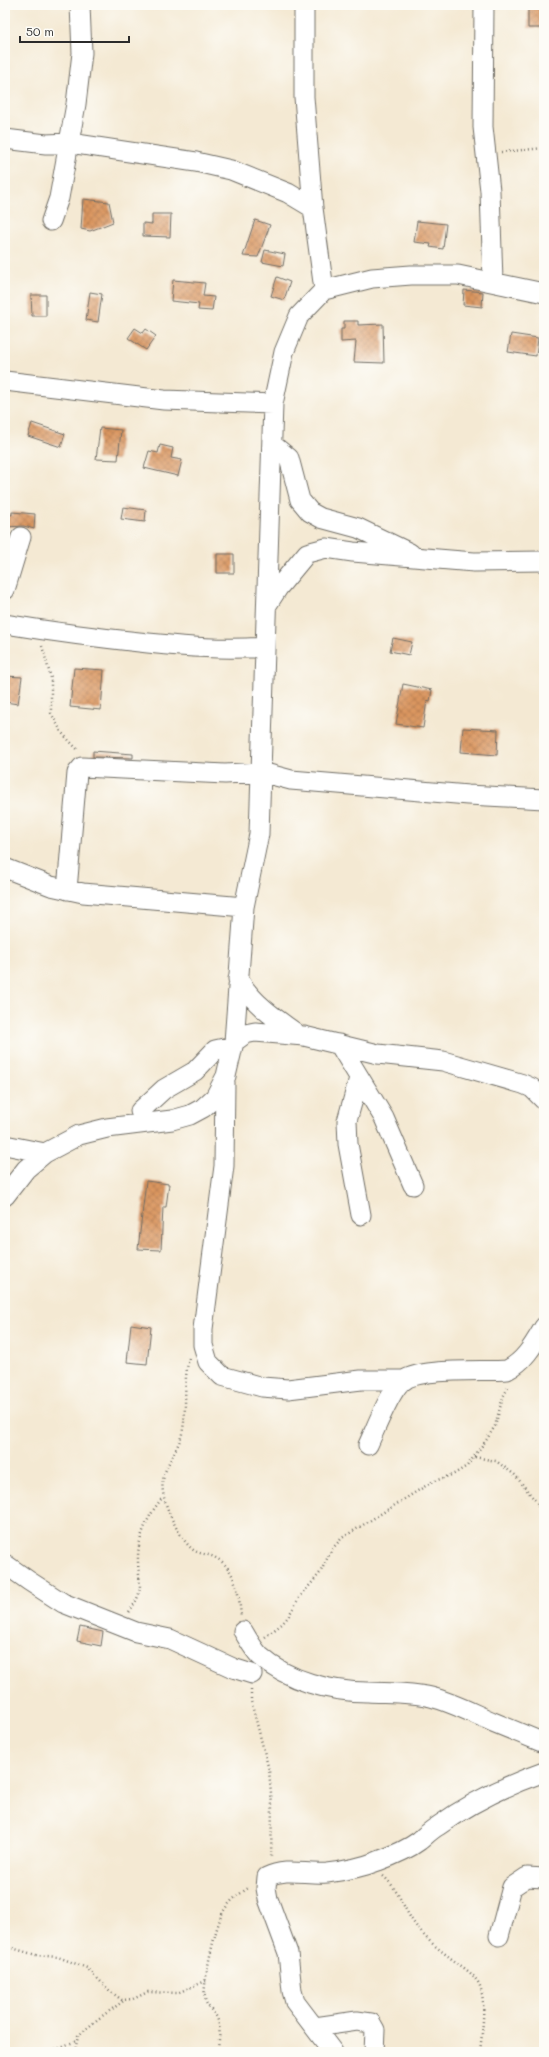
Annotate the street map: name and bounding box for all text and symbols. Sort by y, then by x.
scale bar [20,18,129,44]
text: 50 m [26,23,54,39]

